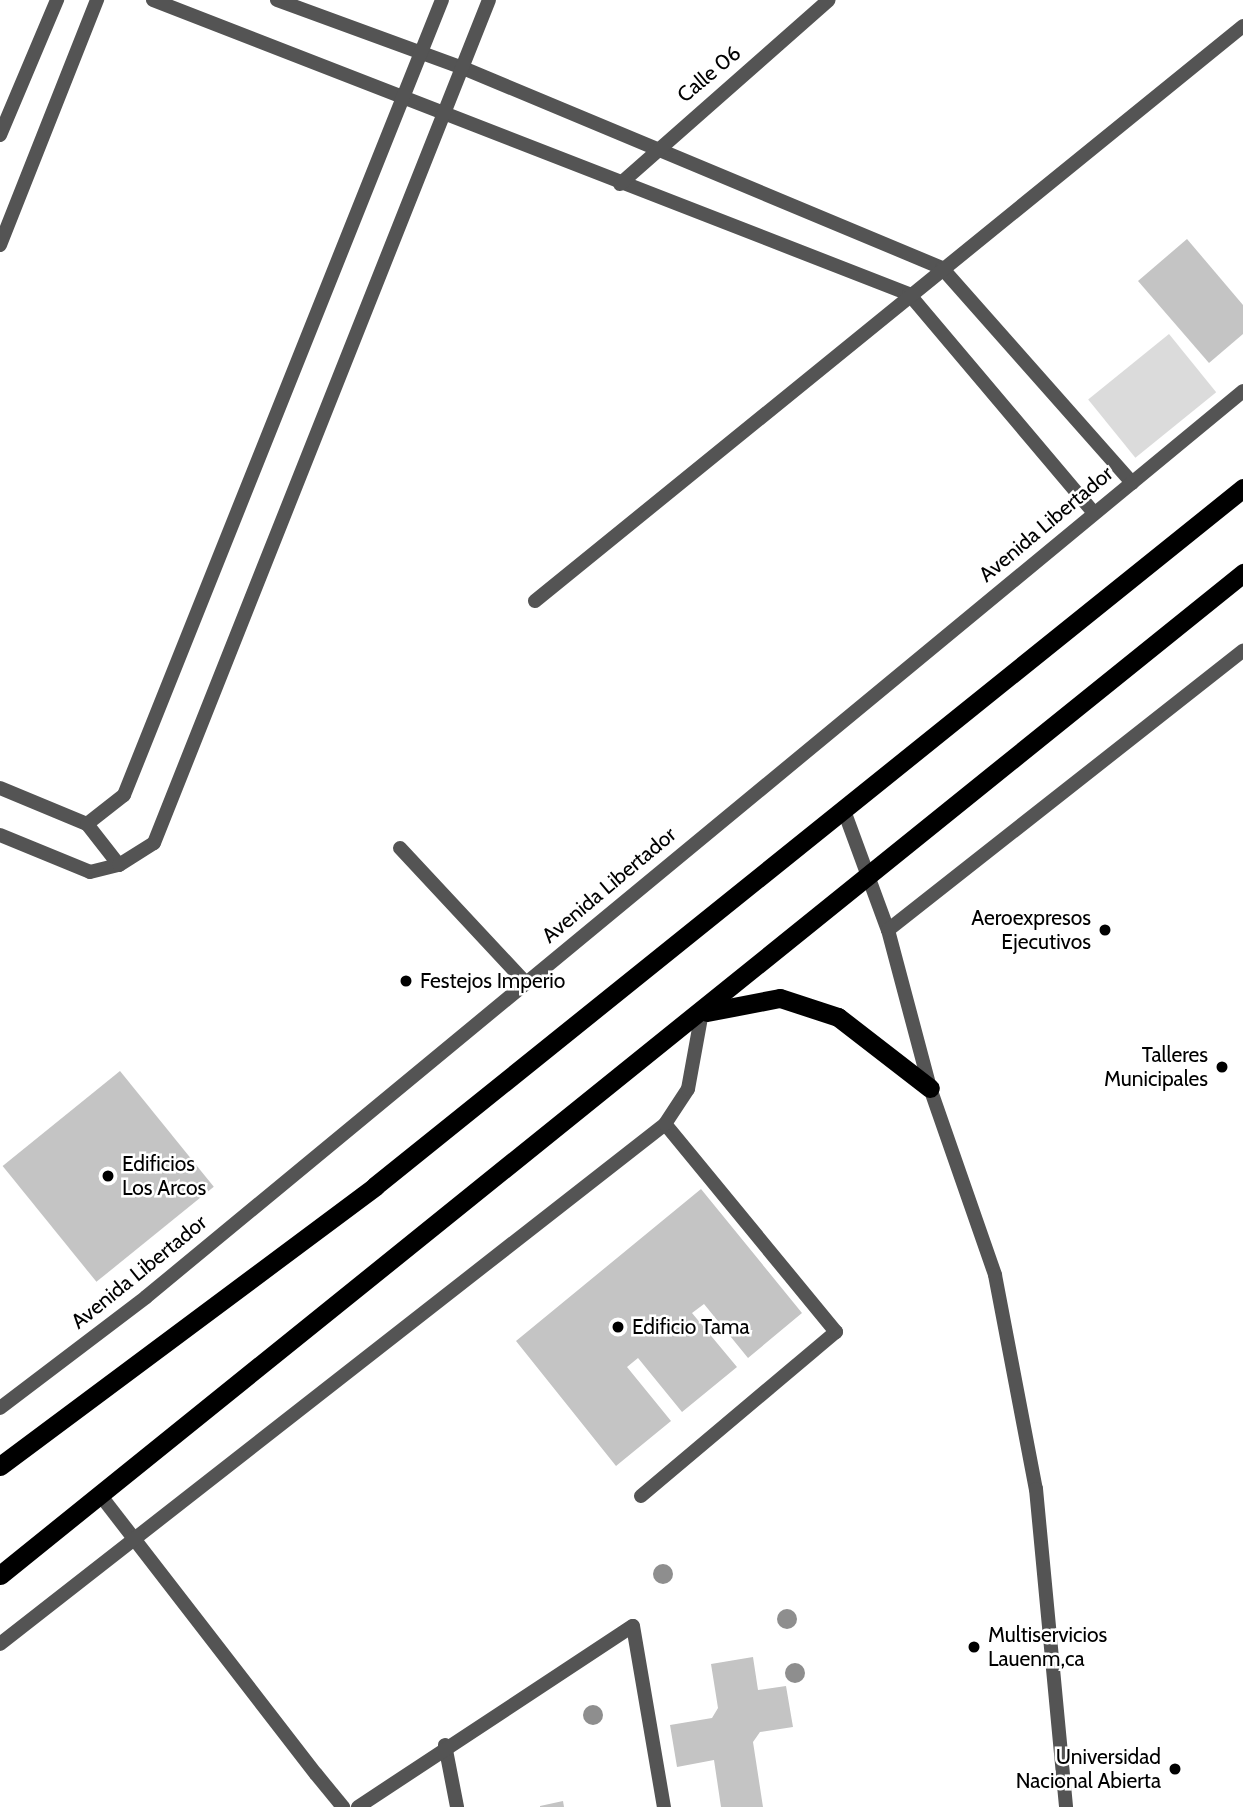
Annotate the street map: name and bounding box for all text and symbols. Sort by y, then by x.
street label: Calle 06 [672,40,746,108]
street label: Avenida Libertador [974,461,1118,587]
street label: Avenida Libertador [537,822,681,948]
place label: Aeroexpresos Ejecutivos [971,905,1091,955]
marker: Aeroexpresos Ejecutivos [1097,922,1113,938]
place label: Festejos Imperio [420,968,565,994]
marker: Festejos Imperio [398,973,414,989]
place label: Talleres Municipales [1104,1042,1208,1092]
marker: Talleres Municipales [1214,1059,1230,1075]
place label: Edificios Los Arcos [122,1151,206,1201]
marker: Edificios Los Arcos [100,1168,116,1184]
street label: Avenida Libertador [66,1210,212,1334]
place label: Edificio Tama [632,1314,750,1340]
marker: Edificio Tama [610,1319,626,1335]
place label: Multiservicios Lauenm,ca [988,1622,1107,1672]
marker: Multiservicios Lauenm,ca [966,1639,982,1655]
place label: Universidad Nacional Abierta [1016,1744,1161,1794]
marker: Universidad Nacional Abierta [1167,1761,1183,1777]

